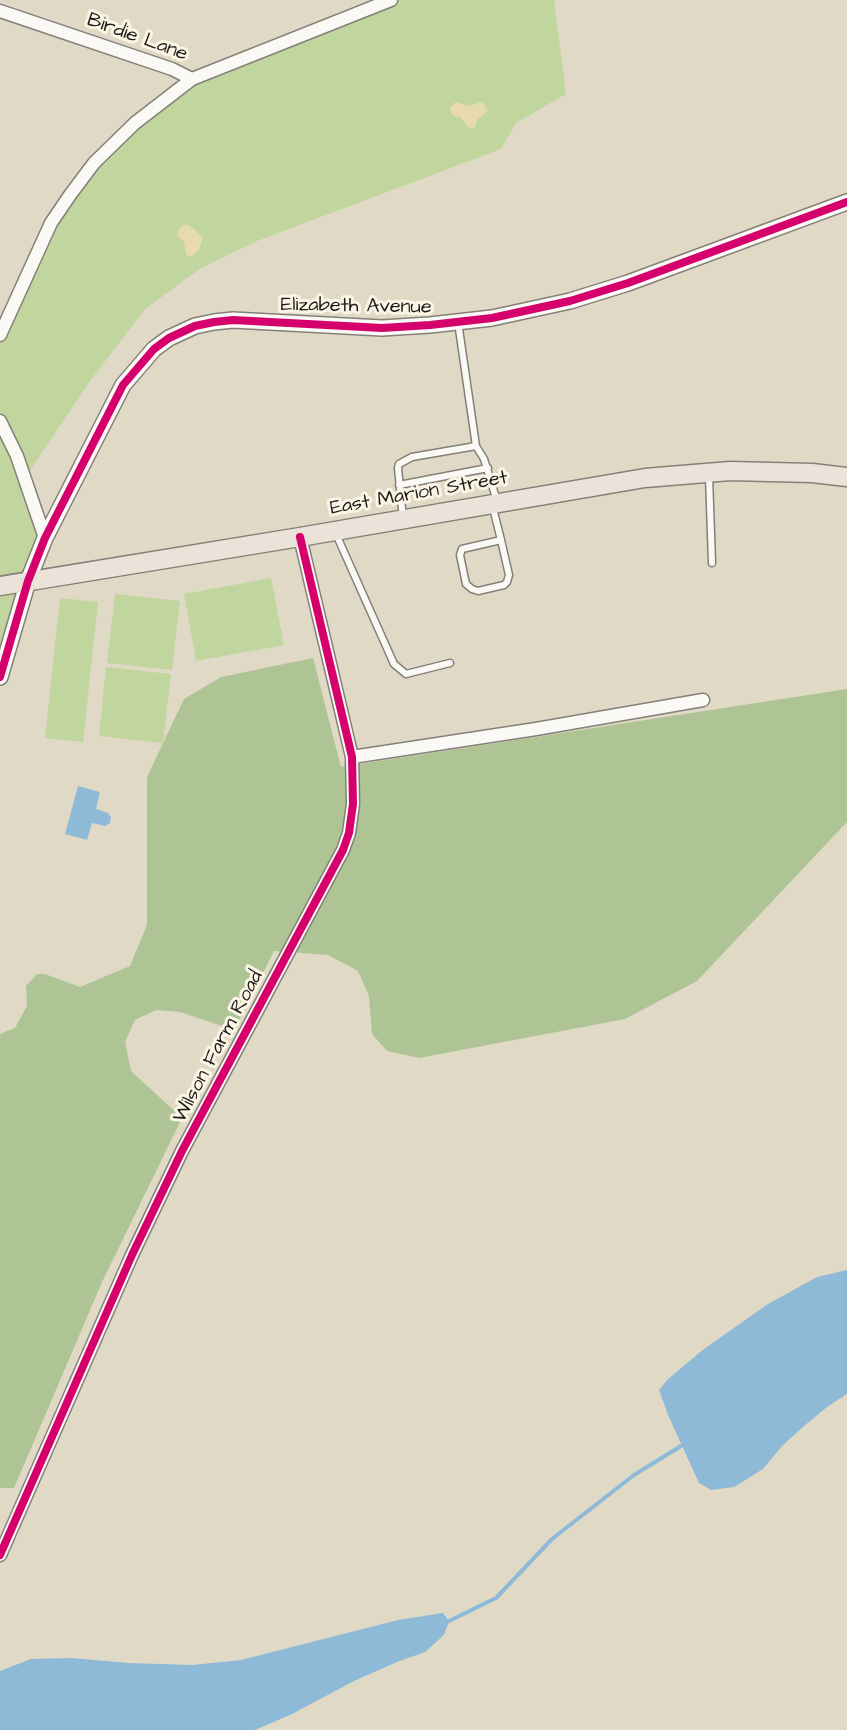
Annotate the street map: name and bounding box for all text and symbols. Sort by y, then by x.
street label: Birdie Lane [83,9,191,67]
street label: Elizabeth Avenue [280,294,432,320]
street label: East Marion Street [328,467,510,521]
street label: Wilson Farm Road [169,967,269,1127]

